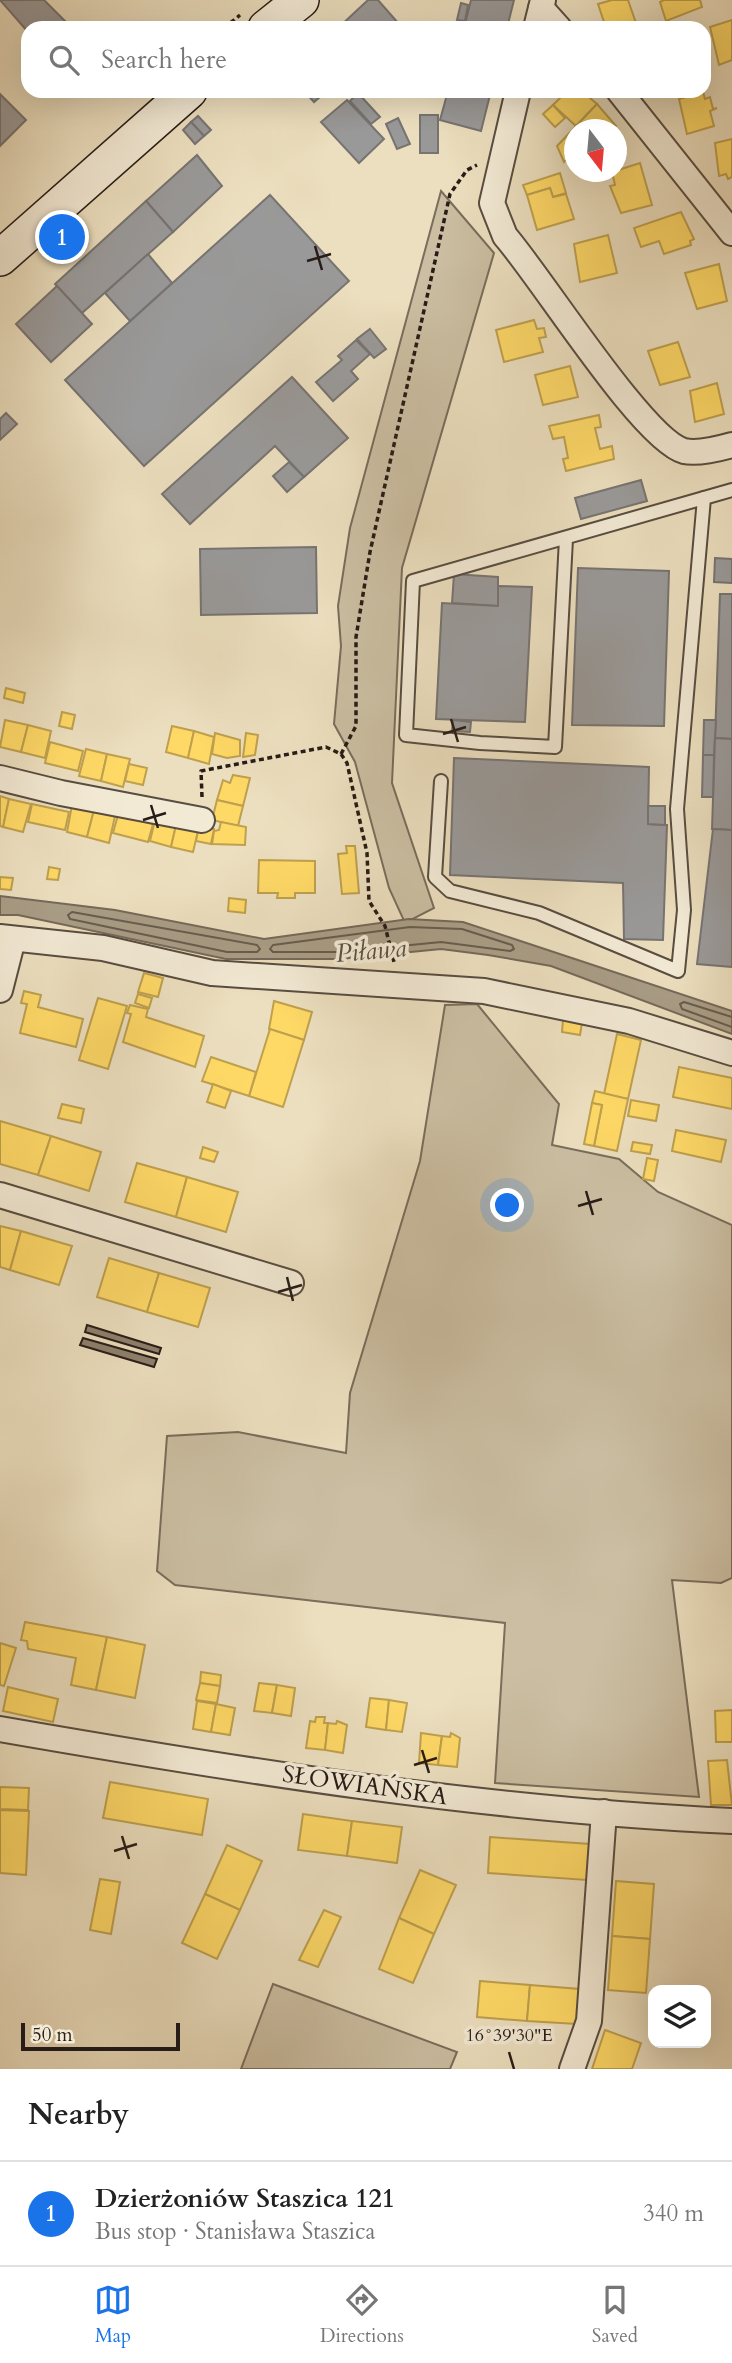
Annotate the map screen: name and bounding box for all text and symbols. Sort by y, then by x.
search box [21,21,711,98]
icon: search [45,41,83,79]
text: Search here [101,42,227,77]
north arrow [564,119,627,182]
pin: 1 [39,211,85,263]
water label: Piława [334,930,408,971]
your location [490,1188,524,1222]
street label: SŁOWIAŃSKA [280,1758,451,1814]
map controls [648,1985,711,2048]
button: layers [648,1985,711,2048]
scale bar [21,2020,180,2052]
text: 50 m [32,2022,73,2048]
text: 16°39'30"E [465,2023,553,2048]
text: Nearby [28,2094,129,2135]
text: Dzierżoniów Staszica 121 [95,2181,395,2216]
text: 1 [45,2198,57,2229]
text: 340 m [643,2198,704,2229]
text: Bus stop · Stanisława Staszica [95,2216,375,2247]
tab: Map [94,2281,132,2349]
tab: Directions [320,2281,404,2349]
tab: Saved [592,2281,638,2349]

